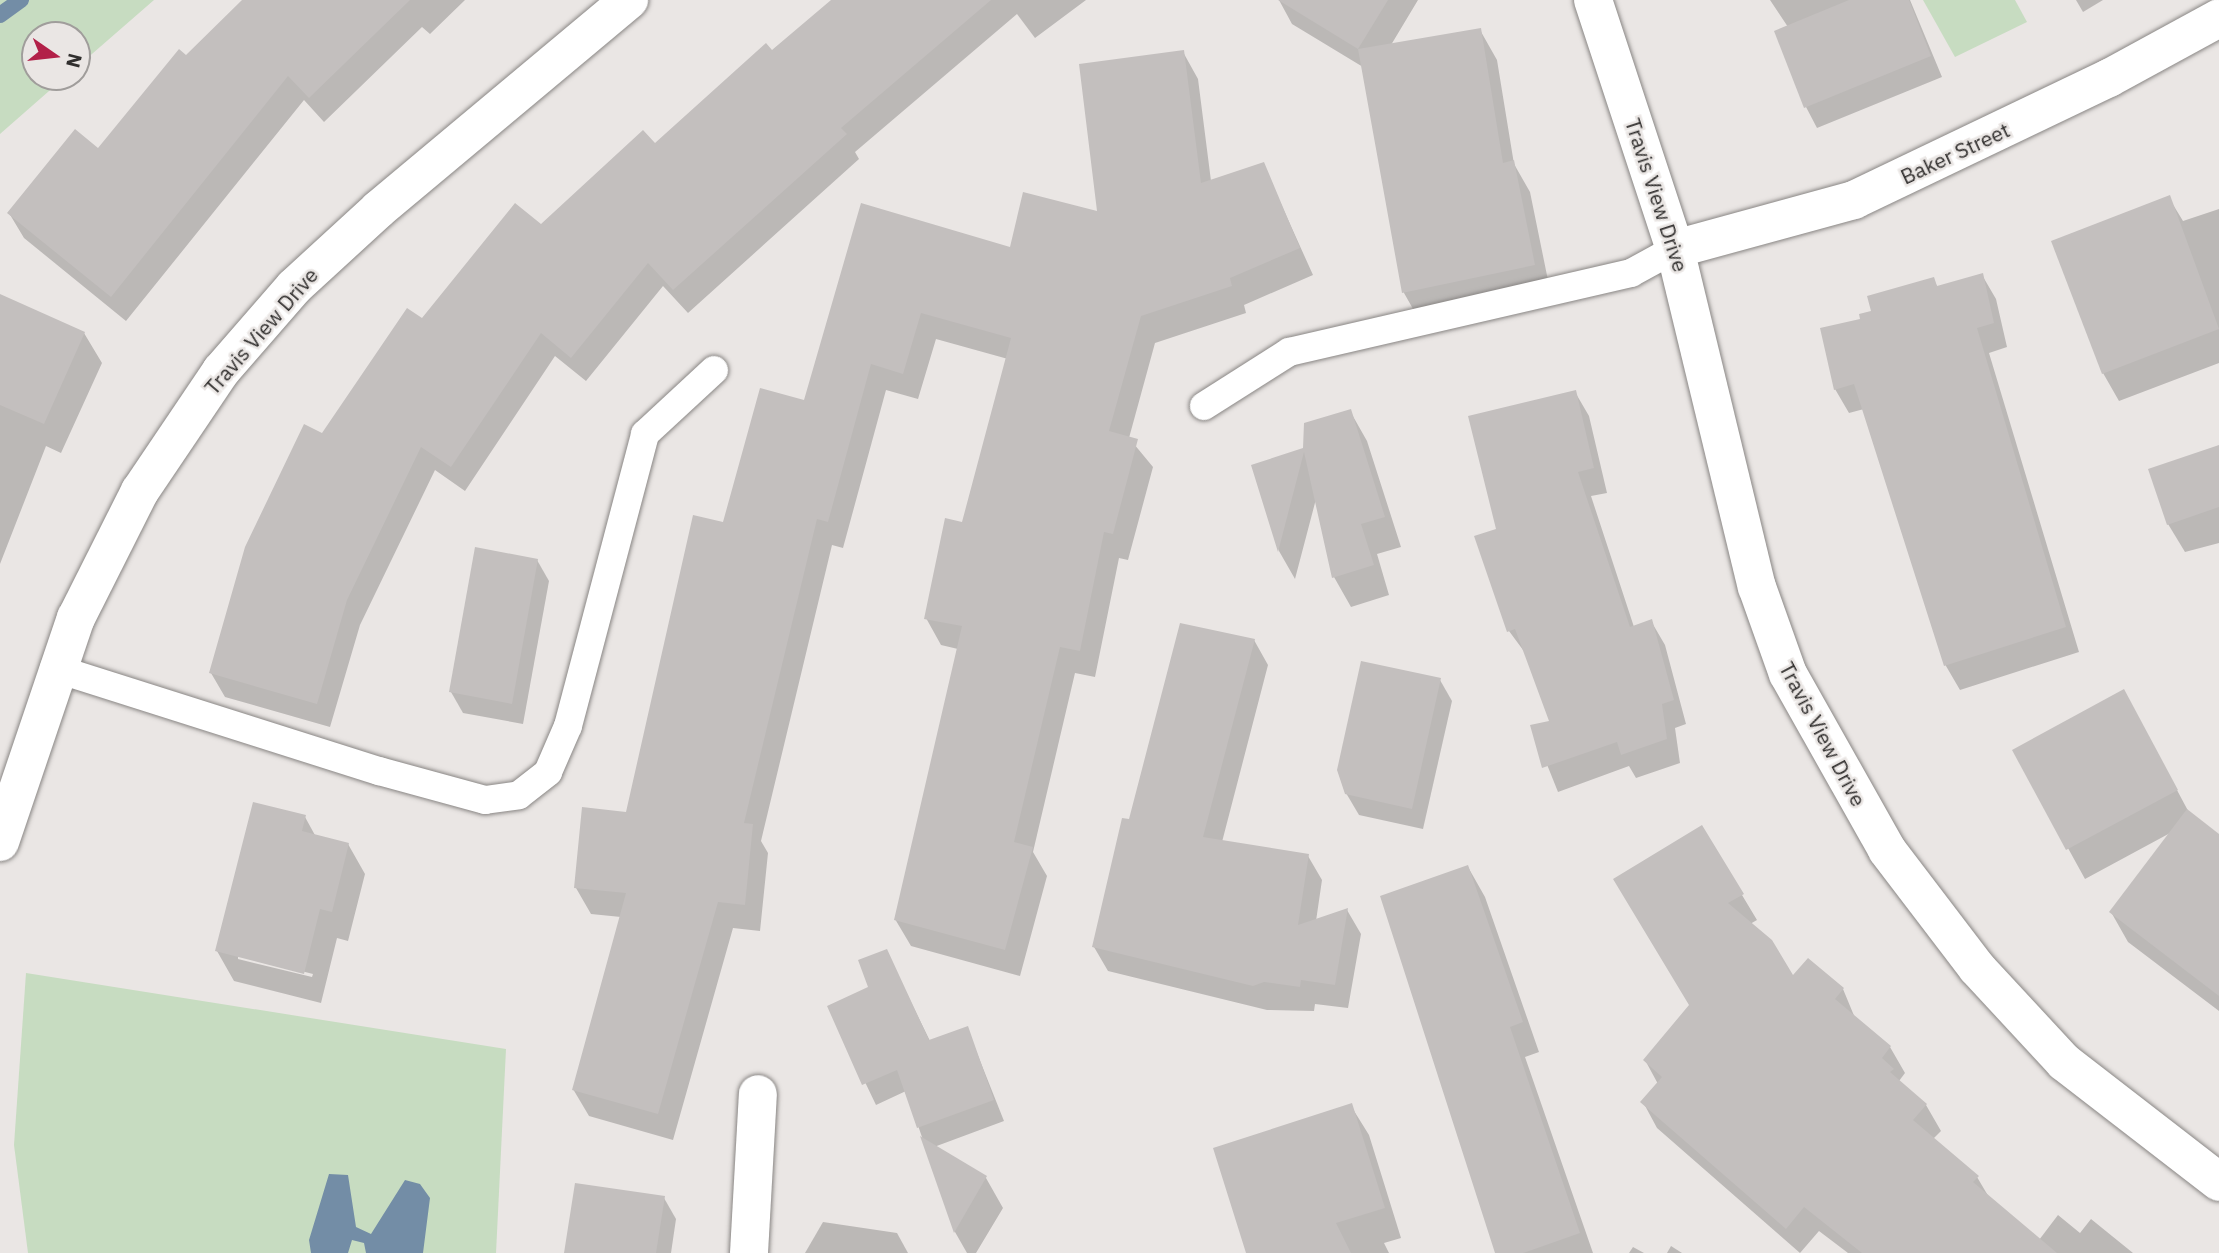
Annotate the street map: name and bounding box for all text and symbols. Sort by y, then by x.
north arrow [21,21,91,91]
text: N [61,51,88,70]
street label: Travis View Drive [1620,115,1694,275]
street label: Baker Street [1896,117,2014,189]
street label: Travis View Drive [199,262,323,400]
street label: Travis View Drive [1774,658,1872,810]

